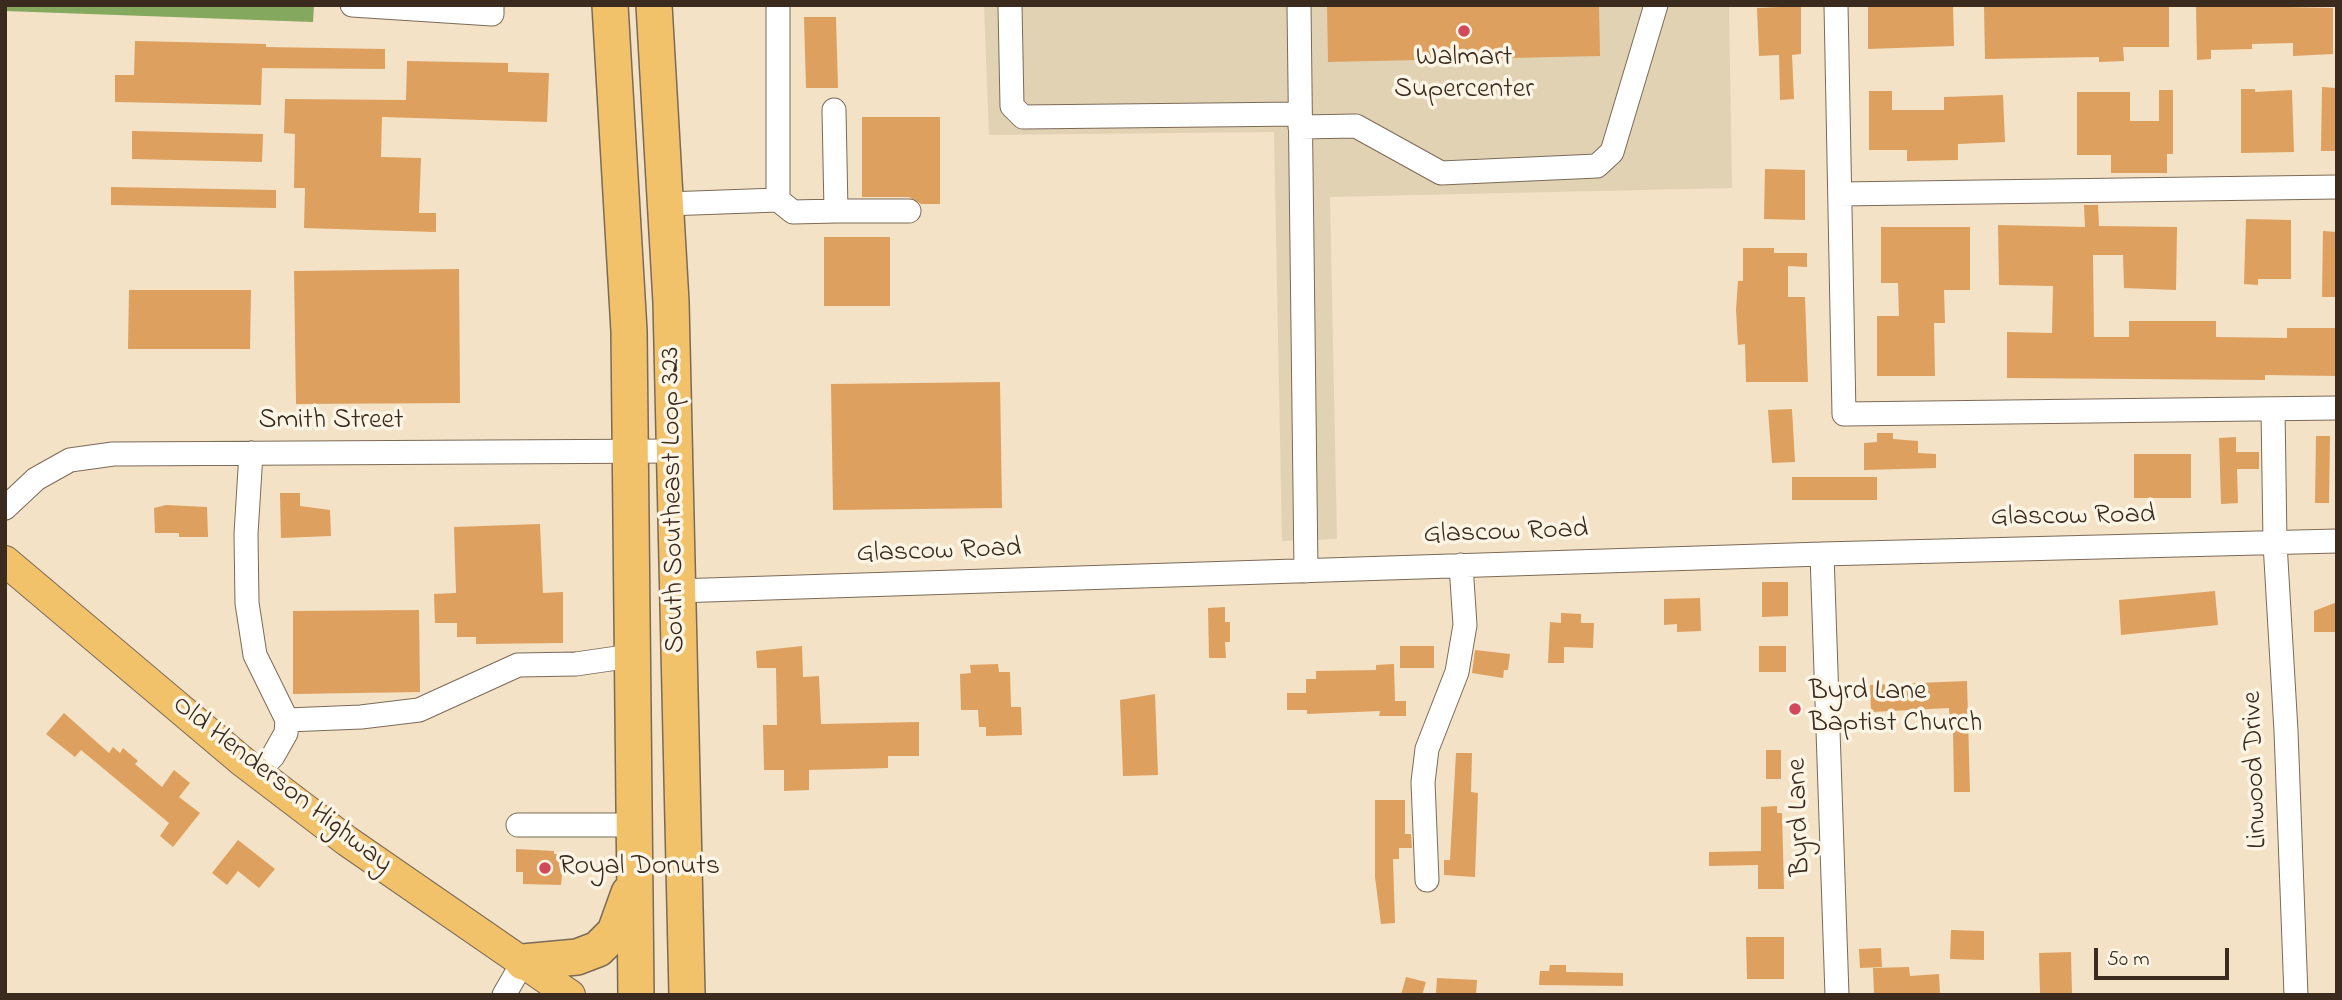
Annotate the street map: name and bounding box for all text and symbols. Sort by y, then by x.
marker: Walmart Supercenter [1456,23,1472,39]
place label: Walmart Supercenter [1394,42,1534,108]
street label: South Southeast Loop 323 [656,347,694,653]
street label: Smith Street [258,405,404,439]
street label: Glascow Road [1990,500,2156,536]
street label: Glascow Road [1423,514,1589,554]
street label: Glascow Road [856,533,1022,573]
place label: Byrd Lane Baptist Church [1809,676,1982,742]
street label: Old Henderson Highway [164,690,398,882]
street label: Linwood Drive [2237,691,2277,849]
marker: Byrd Lane Baptist Church [1787,701,1803,717]
street label: Byrd Lane [1782,758,1820,876]
place label: Royal Donuts [559,851,720,885]
marker: Royal Donuts [537,860,553,876]
scale bar [2097,934,2232,978]
text: 50 m [2107,945,2150,975]

